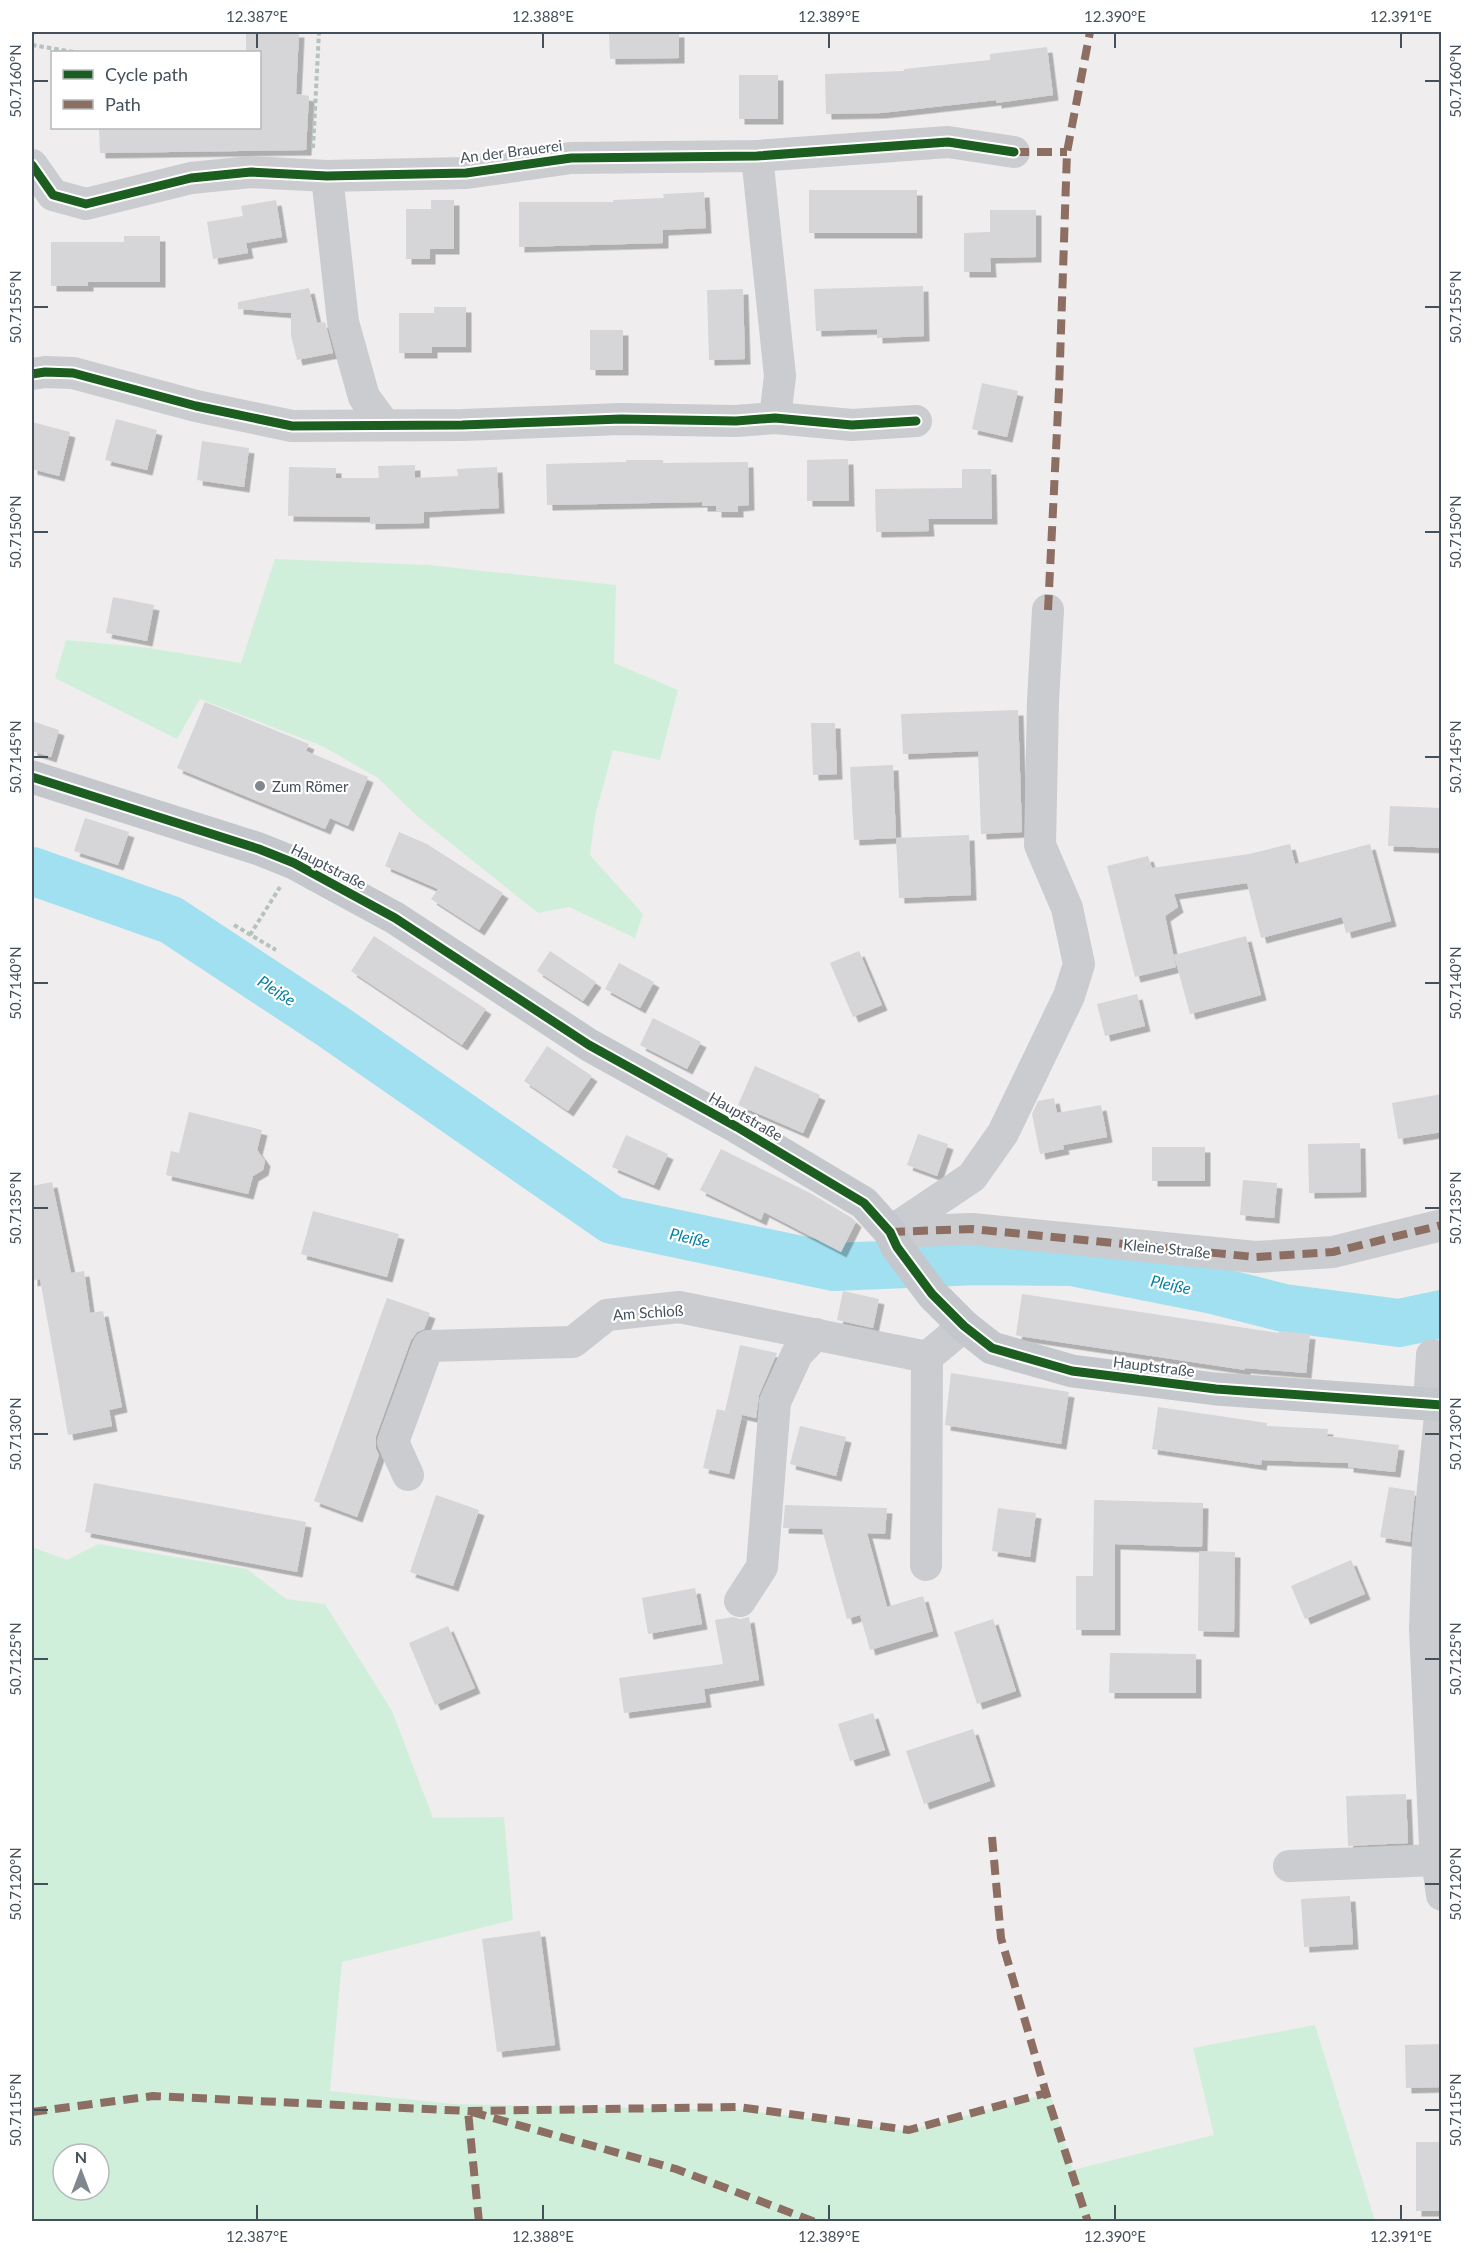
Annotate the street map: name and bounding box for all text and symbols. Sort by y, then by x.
text: 12.387°E [226,7,288,25]
text: 12.388°E [512,7,574,25]
text: 12.389°E [798,7,860,25]
text: 12.390°E [1084,7,1146,25]
text: 12.391°E [1370,7,1432,25]
text: 50.7160°N [6,44,24,118]
text: 50.7160°N [1446,44,1464,118]
legend [51,51,261,129]
text: Cycle path [105,63,188,85]
text: Path [105,93,141,115]
street label: An der Brauerei [459,136,563,166]
text: 50.7155°N [6,270,24,344]
text: 50.7155°N [1446,270,1464,344]
text: 50.7150°N [6,495,24,569]
text: 50.7150°N [1446,495,1464,569]
text: 50.7145°N [6,720,24,794]
text: 50.7145°N [1446,720,1464,794]
place label: Zum Römer [272,777,349,795]
marker: Zum Römer [253,779,267,793]
street label: Hauptstraße [288,839,370,893]
text: 50.7140°N [6,946,24,1020]
text: 50.7140°N [1446,946,1464,1020]
water label: Pleiße [255,971,300,1009]
street label: Hauptstraße [706,1088,786,1144]
text: 50.7135°N [6,1171,24,1245]
text: 50.7135°N [1446,1171,1464,1245]
water label: Pleiße [668,1223,712,1251]
street label: Kleine Straße [1122,1234,1212,1262]
water label: Pleiße [1149,1270,1193,1298]
street label: Am Schloß [612,1301,684,1323]
street label: Hauptstraße [1112,1352,1196,1380]
text: 50.7130°N [6,1397,24,1471]
text: 50.7130°N [1446,1397,1464,1471]
text: 50.7125°N [6,1622,24,1696]
text: 50.7125°N [1446,1622,1464,1696]
text: 50.7120°N [6,1847,24,1921]
text: 50.7120°N [1446,1847,1464,1921]
text: 50.7115°N [6,2073,24,2147]
text: 50.7115°N [1446,2073,1464,2147]
north arrow [51,2142,111,2202]
text: N [75,2147,87,2166]
text: 12.387°E [226,2227,288,2245]
text: 12.388°E [512,2227,574,2245]
text: 12.389°E [798,2227,860,2245]
text: 12.390°E [1084,2227,1146,2245]
text: 12.391°E [1370,2227,1432,2245]

